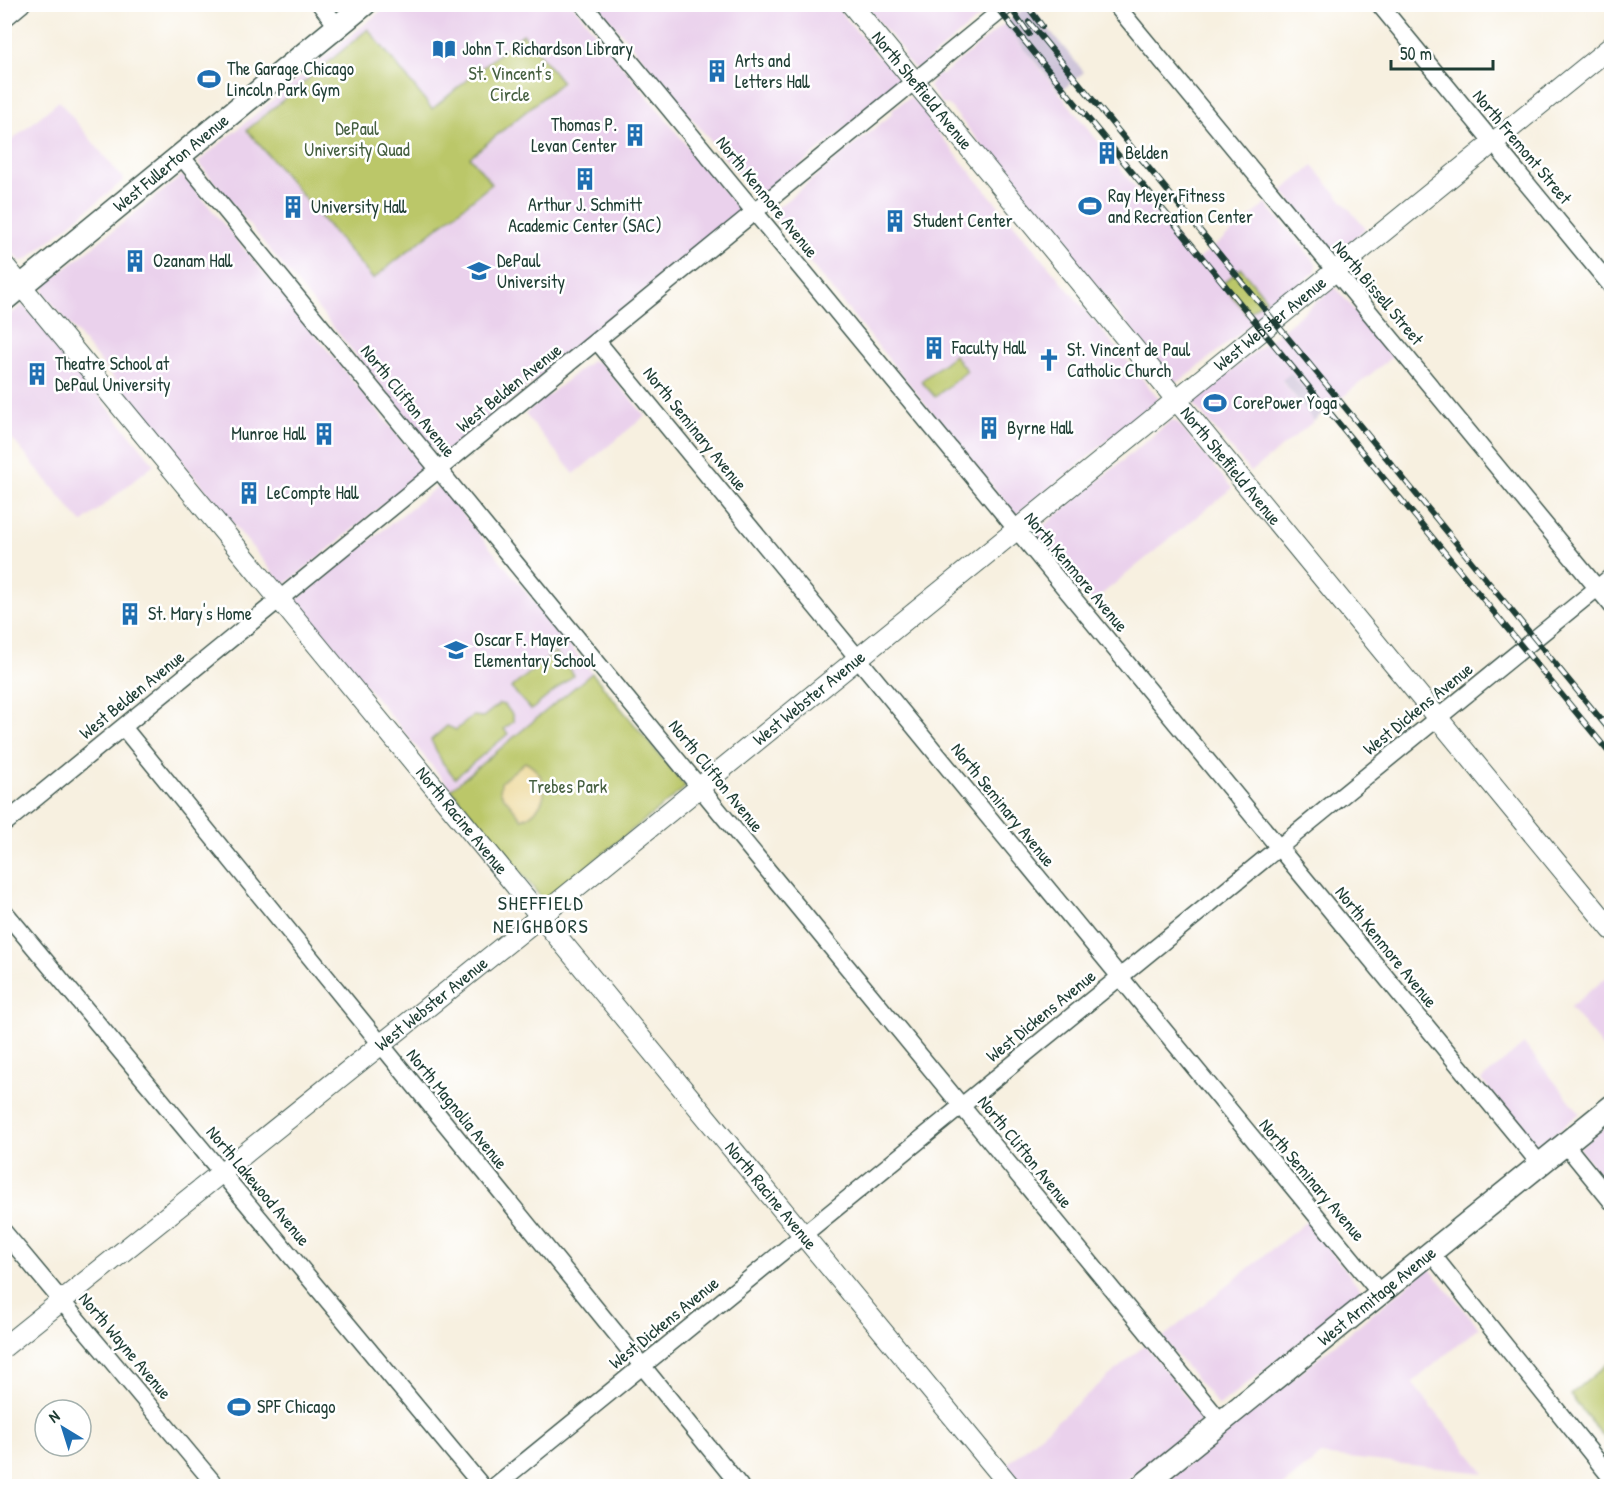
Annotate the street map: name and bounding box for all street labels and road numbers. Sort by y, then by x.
street label: North Sheffield Avenue [866,25,979,155]
street label: North Fremont Street [1467,84,1578,210]
street label: West Fullerton Avenue [108,108,234,218]
street label: North Kenmore Avenue [711,131,824,263]
street label: North Bissell Street [1327,235,1430,351]
street label: West Webster Avenue [1208,270,1331,377]
street label: West Belden Avenue [451,337,567,438]
street label: North Clifton Avenue [355,339,462,462]
street label: North Seminary Avenue [638,361,753,496]
street label: North Sheffield Avenue [1175,401,1287,530]
street label: North Kenmore Avenue [1019,506,1134,637]
street label: West Belden Avenue [74,644,190,745]
street label: West Webster Avenue [747,645,870,751]
street label: West Dickens Avenue [1358,657,1478,761]
street label: North Clifton Avenue [663,714,770,837]
street label: North Seminary Avenue [946,737,1061,872]
street label: North Racine Avenue [410,761,514,880]
street label: North Kenmore Avenue [1330,881,1443,1013]
street label: West Webster Avenue [369,951,493,1057]
street label: West Dickens Avenue [981,964,1101,1068]
street label: North Magnolia Avenue [401,1043,514,1174]
street label: North Clifton Avenue [972,1090,1079,1213]
street label: North Seminary Avenue [1254,1113,1371,1246]
street label: North Lakewood Avenue [201,1120,316,1251]
street label: North Racine Avenue [719,1136,823,1255]
street label: West Armitage Avenue [1312,1240,1441,1351]
street label: West Dickens Avenue [604,1271,724,1375]
street label: North Wayne Avenue [73,1287,178,1404]

